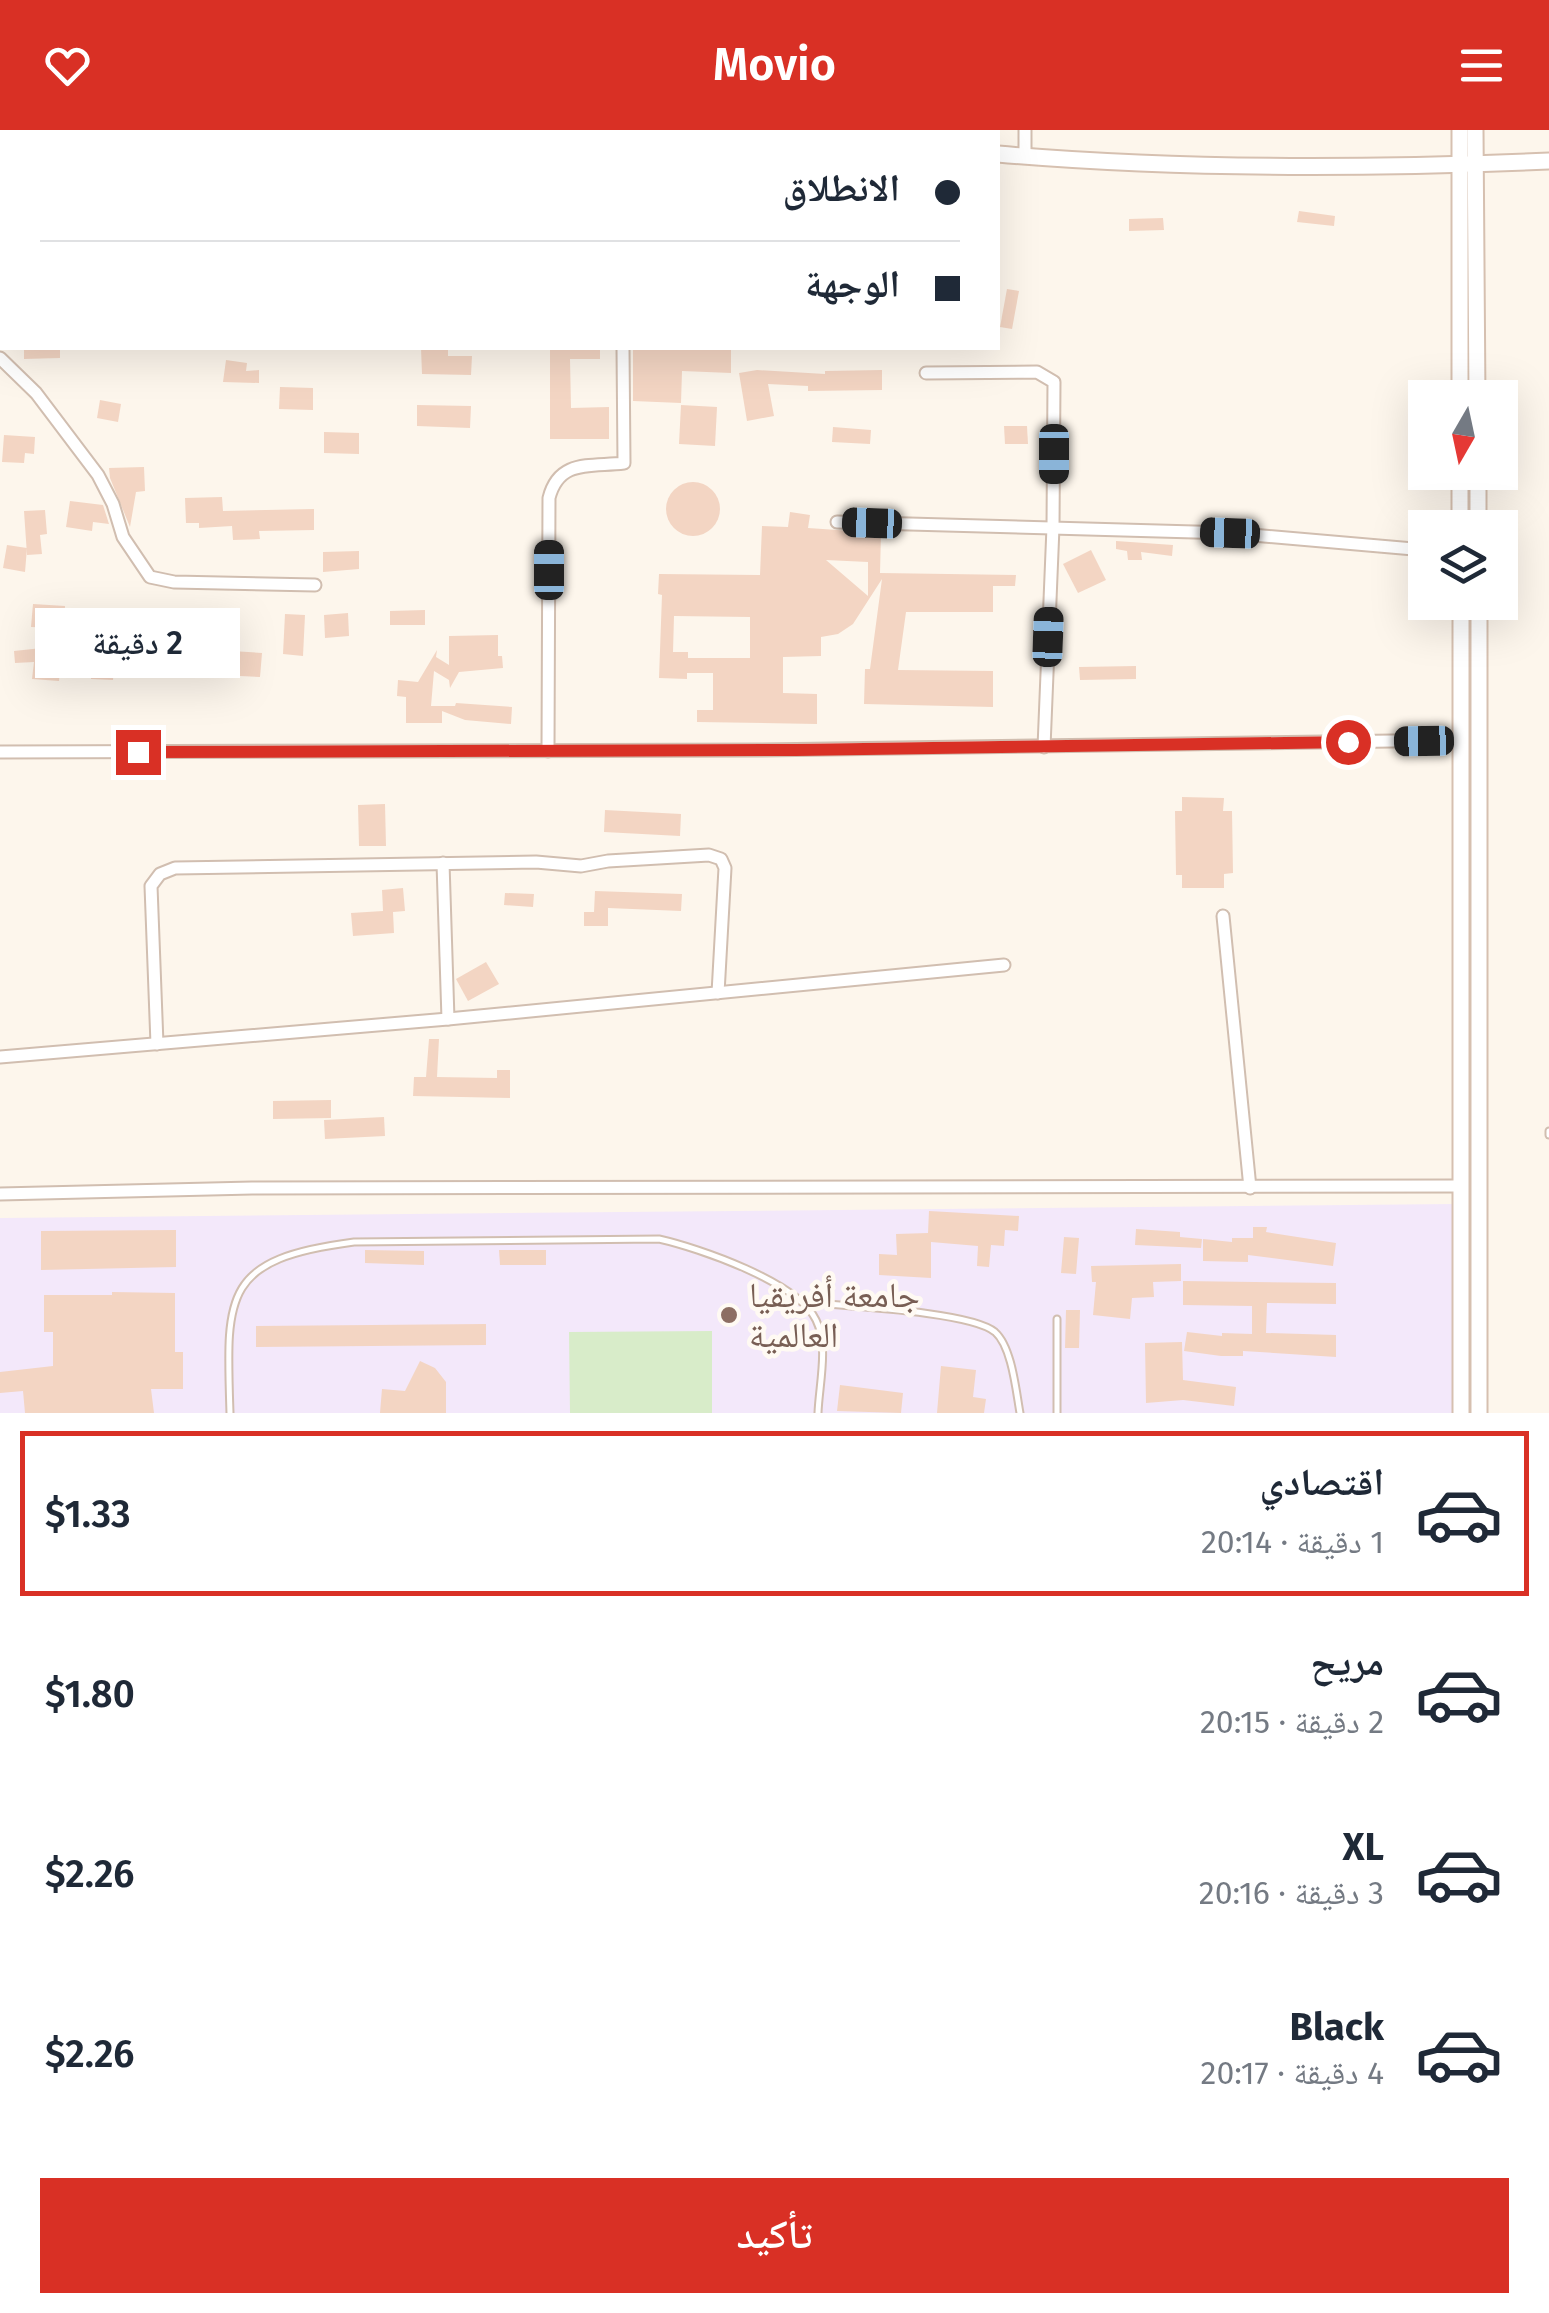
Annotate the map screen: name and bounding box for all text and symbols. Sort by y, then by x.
icon: heart [40,38,95,93]
text: Movio [713,38,836,92]
icon: menu [1454,38,1509,93]
text: الانطلاق [782,165,900,211]
text: الوجهة [805,261,900,307]
north arrow [1408,380,1518,490]
map controls [1408,380,1518,620]
car [1039,424,1069,484]
car [841,507,903,539]
button: layers [1408,510,1518,620]
car [1199,517,1261,549]
car [534,540,564,600]
car [1032,606,1064,668]
callout: 2 دقيقة [36,607,240,677]
text: 2 دقيقة [92,624,183,662]
route start [1326,720,1371,765]
car [1394,725,1454,757]
route end [116,730,161,775]
place label: جامعة أفريقيا العالمية [749,1274,920,1356]
marker: جامعة أفريقيا العالمية [718,1304,740,1326]
text: اقتصادي [1260,1459,1384,1505]
icon: car [1414,1469,1504,1559]
text: $1.33 [45,1491,131,1537]
text: 1 دقيقة · 20:14 [1201,1523,1384,1561]
text: مريح [1310,1639,1384,1685]
icon: car [1414,1649,1504,1739]
text: $1.80 [45,1671,135,1717]
text: 2 دقيقة · 20:15 [1200,1703,1384,1741]
text: XL [1342,1824,1384,1870]
icon: car [1414,1829,1504,1919]
text: $2.26 [45,1851,135,1897]
text: 3 دقيقة · 20:16 [1199,1874,1384,1912]
text: Black [1289,2004,1384,2050]
icon: car [1414,2009,1504,2099]
text: $2.26 [45,2031,135,2077]
text: 4 دقيقة · 20:17 [1201,2054,1384,2092]
button: تأكيد [40,2178,1509,2293]

